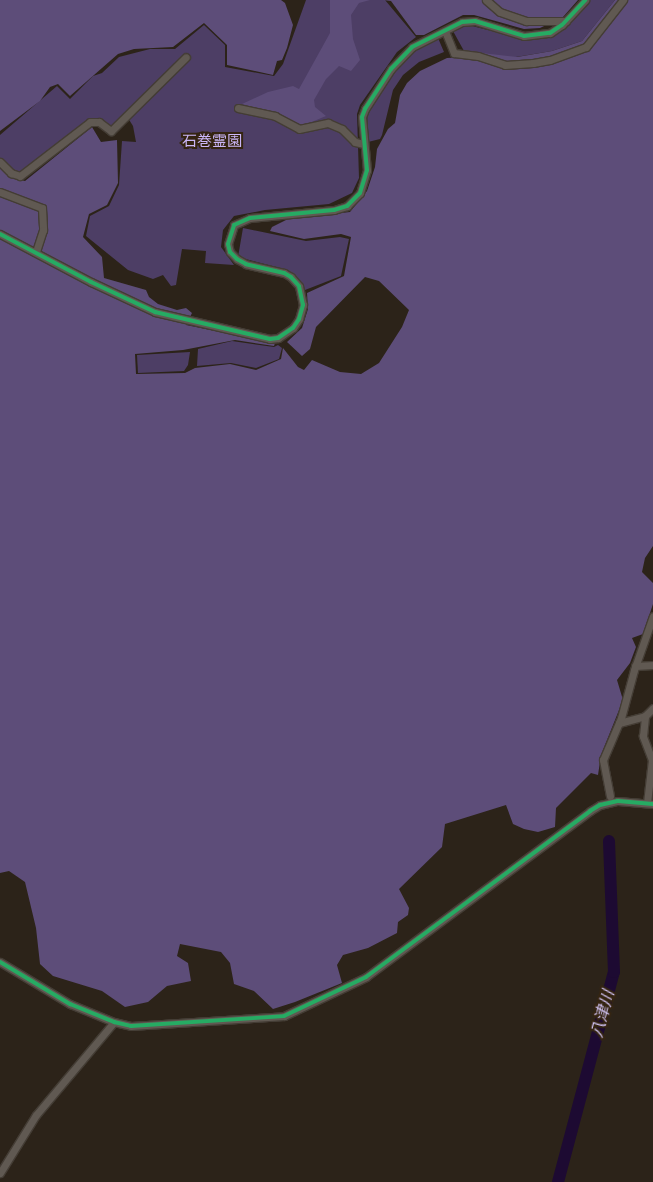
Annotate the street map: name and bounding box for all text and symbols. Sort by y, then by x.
park label: 石巻霊園 [182,133,242,151]
water label: 八津川 [588,988,618,1040]

